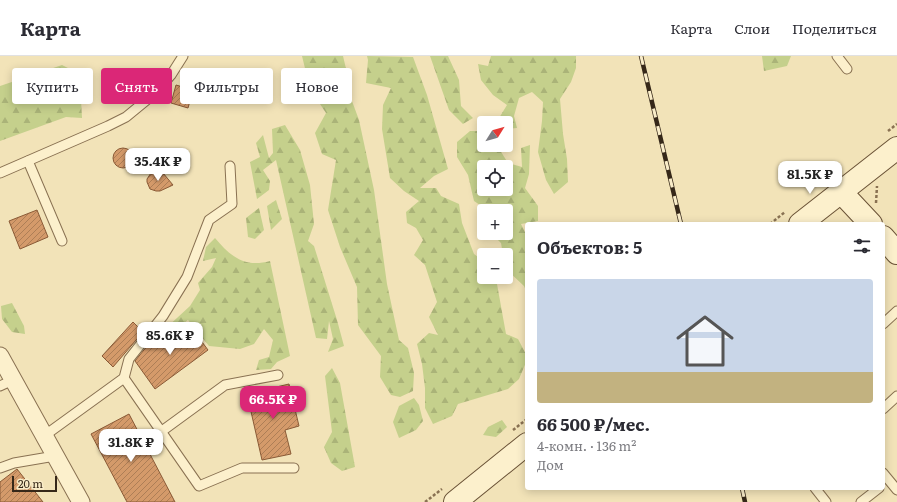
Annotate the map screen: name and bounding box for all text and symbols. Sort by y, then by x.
text: Карта [20,14,81,42]
text: Карта [670,18,712,38]
text: Слои [734,18,770,38]
text: Поделиться [792,18,877,38]
chip: Купить [12,68,93,104]
chip: Снять [101,68,172,104]
chip: Фильтры [180,68,273,104]
chip: Новое [281,68,352,104]
north arrow [477,116,513,152]
map controls [477,116,513,284]
pin: 35.4K ₽ [121,148,195,182]
text: 35.4K ₽ [134,151,182,170]
button: locate [477,160,513,196]
pin: 81.5K ₽ [773,161,847,195]
text: 81.5K ₽ [787,164,833,183]
button: + [477,204,513,240]
text: Объектов: 5 [537,234,642,259]
icon: filters [851,235,873,257]
button: − [477,248,513,284]
icon: home [669,305,741,377]
pin: 85.6K ₽ [133,322,207,356]
text: 85.6K ₽ [146,325,194,344]
pin: 66.5K ₽ [236,386,310,420]
text: 66.5K ₽ [249,389,297,408]
text: 66 500 ₽/мес. [537,411,650,436]
pin: 31.8K ₽ [94,429,168,463]
text: 31.8K ₽ [108,432,154,451]
text: 4-комн. · 136 m² [537,436,636,455]
text: Дом [537,455,564,474]
scale bar [12,474,57,493]
text: 20 m [18,475,43,491]

